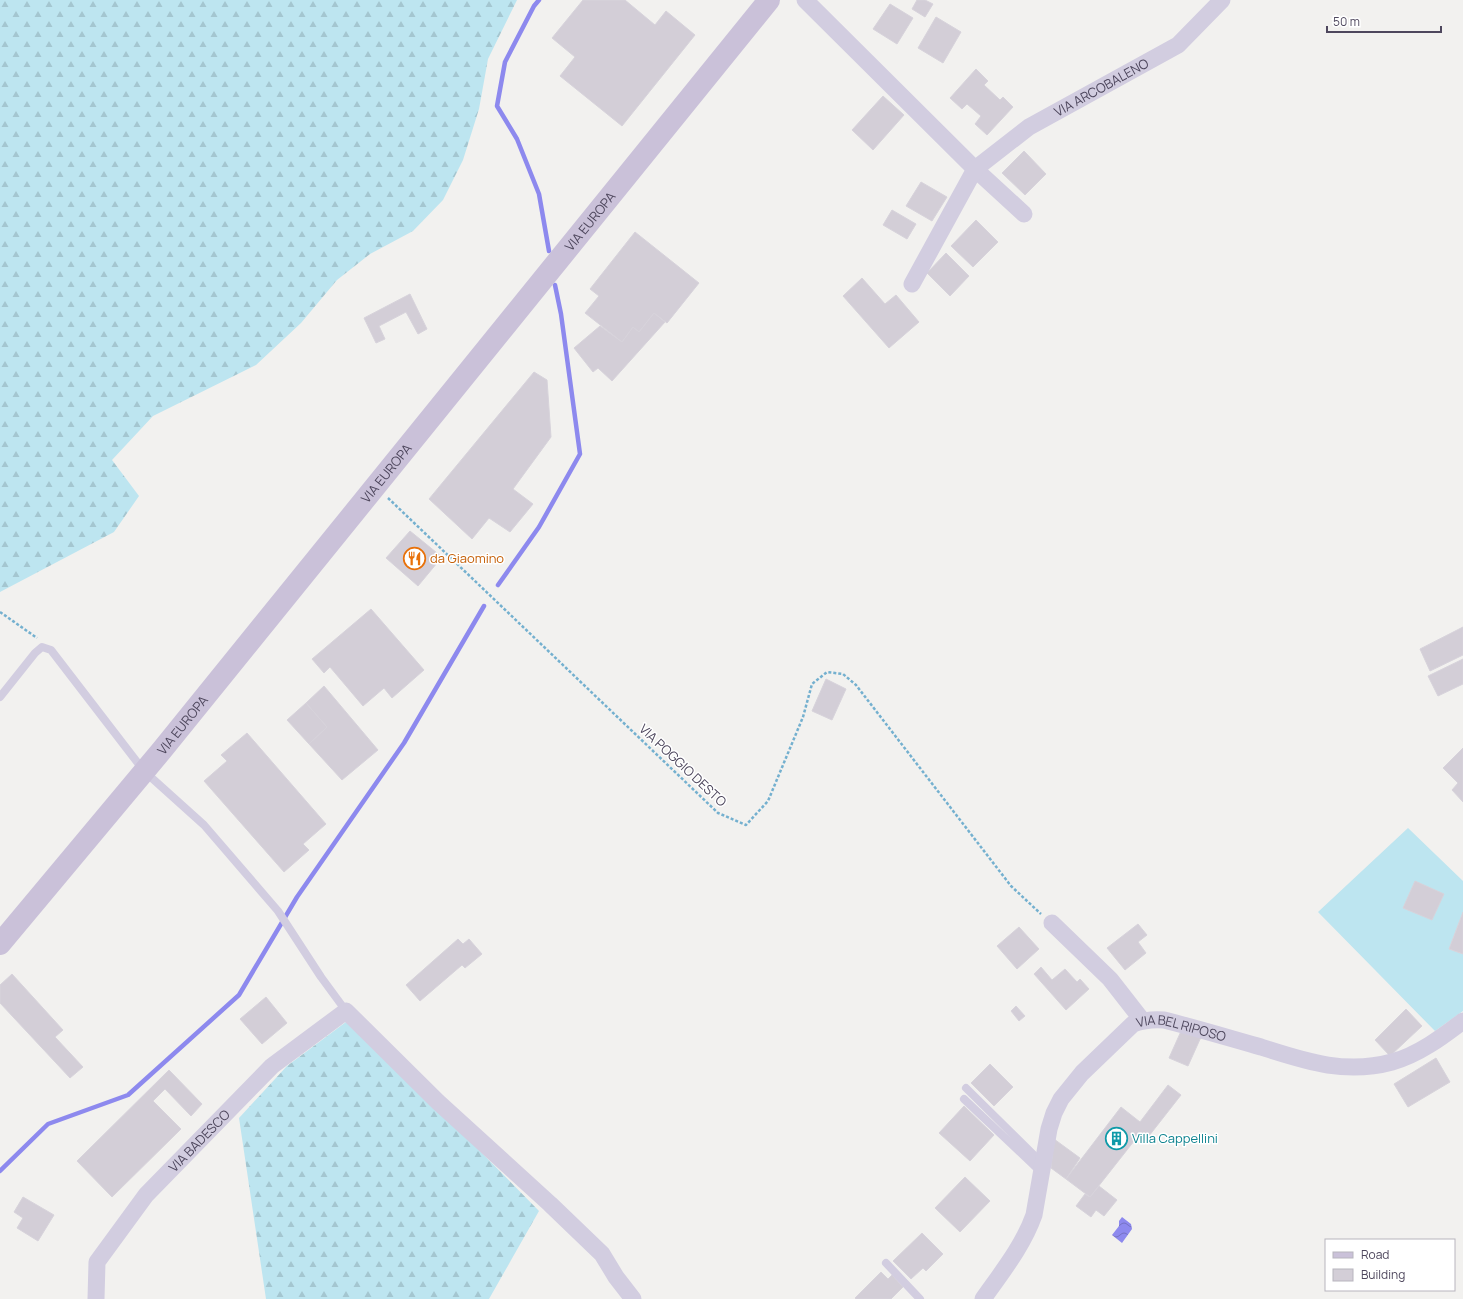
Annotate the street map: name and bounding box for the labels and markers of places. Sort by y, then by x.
restaurant icon: da Giaomino [401,545,427,571]
place label: da Giaomino [430,549,504,567]
building icon: Villa Cappellini [1103,1125,1129,1151]
place label: Villa Cappellini [1132,1129,1218,1147]

